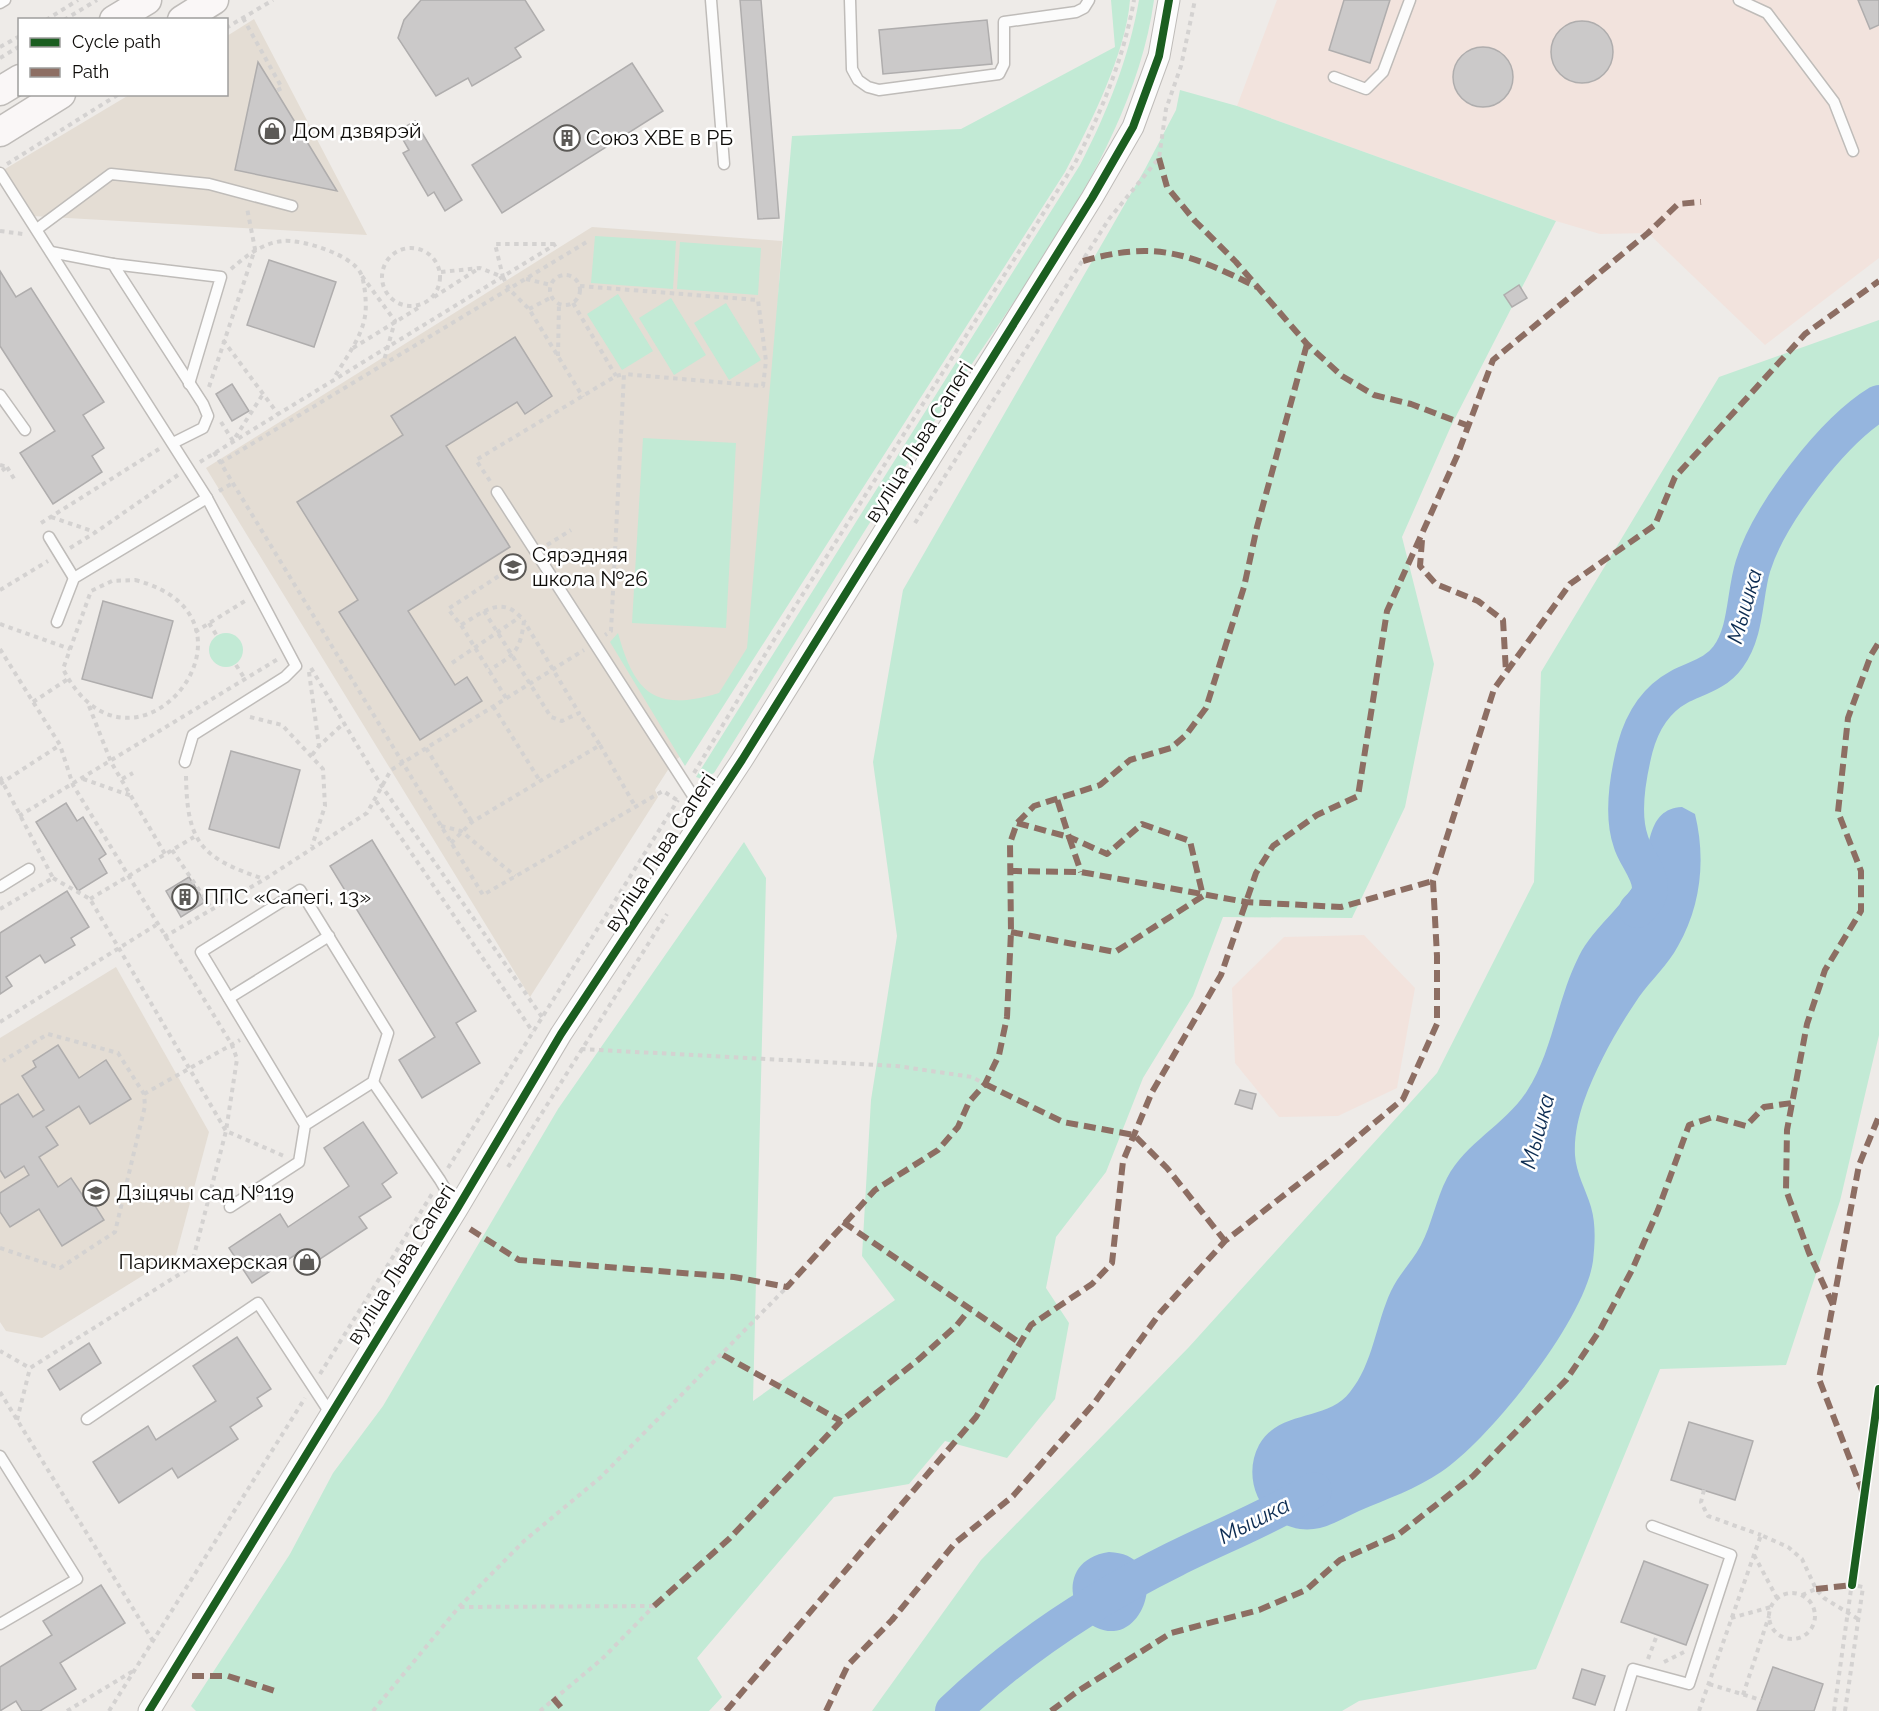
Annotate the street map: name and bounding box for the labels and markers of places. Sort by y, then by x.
shop icon: Дом дзвярэй [257,116,287,146]
place label: Дом дзвярэй [292,118,421,143]
building icon: Союз ХВЕ в РБ [552,123,582,153]
place label: Союз ХВЕ в РБ [586,125,733,150]
place label: Сярэдняя школа №26 [532,542,648,591]
school or university icon: Сярэдняя школа №26 [498,552,528,582]
building icon: ППС «Сапегі, 13» [170,882,200,912]
place label: ППС «Сапегі, 13» [204,884,371,909]
school or university icon: Дзіцячы сад №119 [81,1178,111,1208]
place label: Дзіцячы сад №119 [116,1180,294,1205]
shop icon: Парикмахерская [292,1247,322,1277]
place label: Парикмахерская [118,1249,288,1274]

